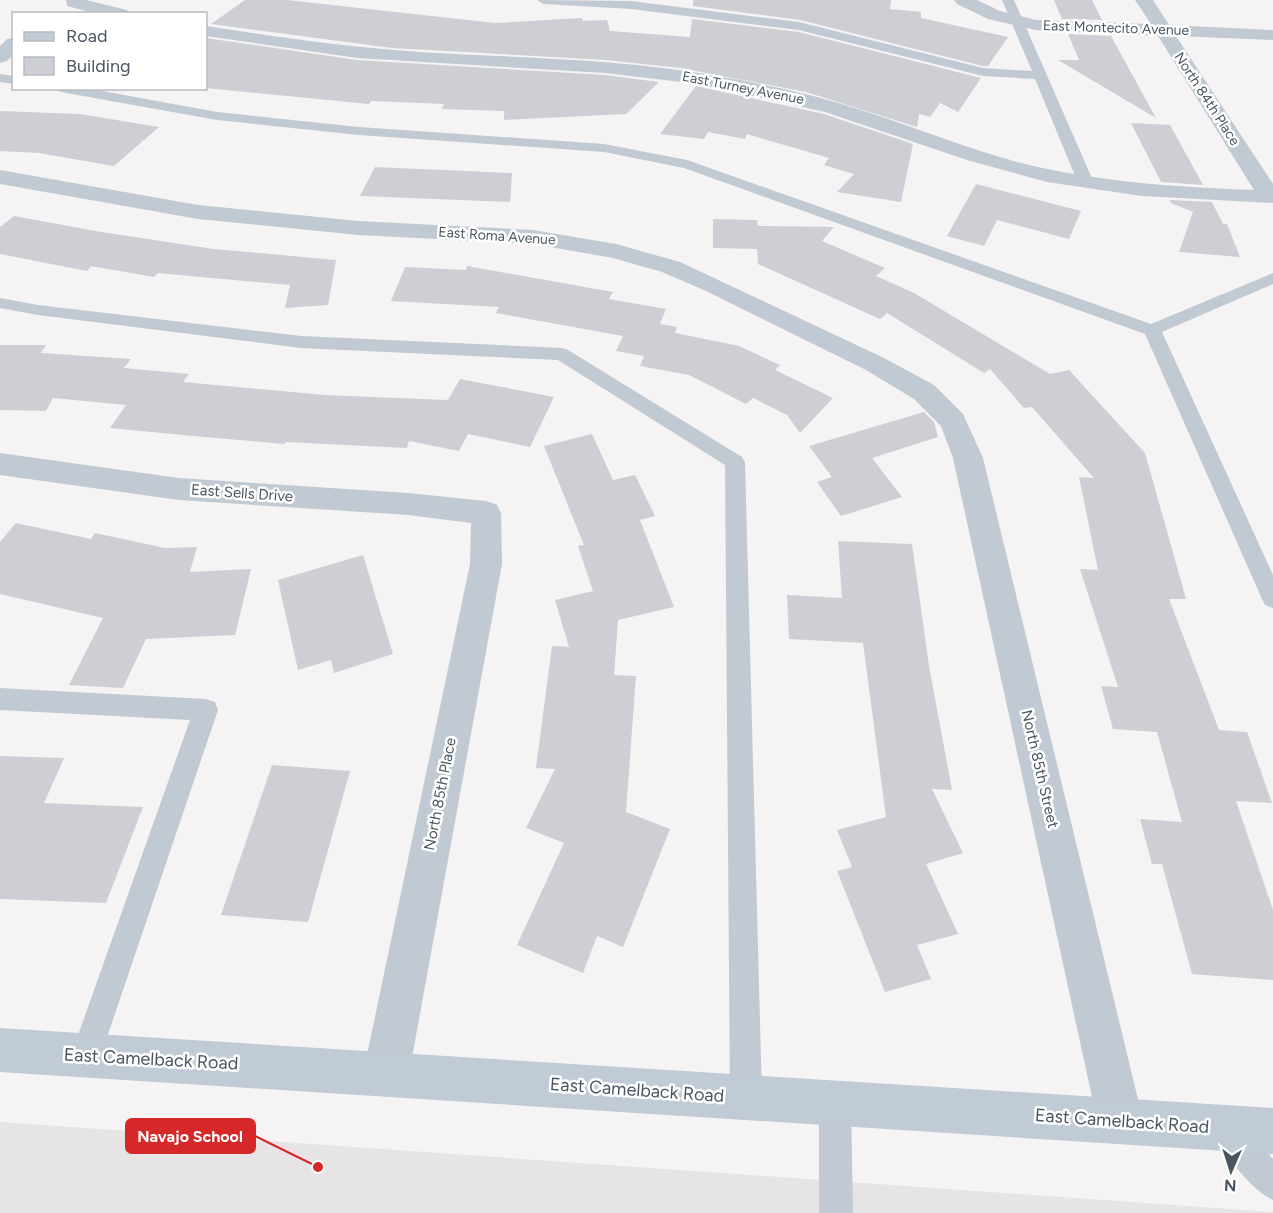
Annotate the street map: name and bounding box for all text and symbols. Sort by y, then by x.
legend [12,12,207,90]
street label: East Montecito Avenue [1043,17,1190,39]
text: Road [66,25,107,47]
street label: North 84th Place [1171,49,1244,149]
text: Building [66,55,131,77]
street label: East Turney Avenue [681,68,806,108]
street label: East Roma Avenue [438,223,557,249]
street label: East Sells Drive [190,480,294,506]
street label: North 85th Street [1018,708,1062,830]
street label: North 85th Place [420,736,460,852]
street label: East Camelback Road [63,1043,239,1075]
street label: East Camelback Road [549,1073,725,1107]
street label: East Camelback Road [1034,1104,1210,1138]
callout: Navajo School [126,1119,255,1153]
text: Navajo School [137,1127,243,1146]
north arrow [1201,1141,1261,1201]
text: N [1224,1176,1237,1195]

